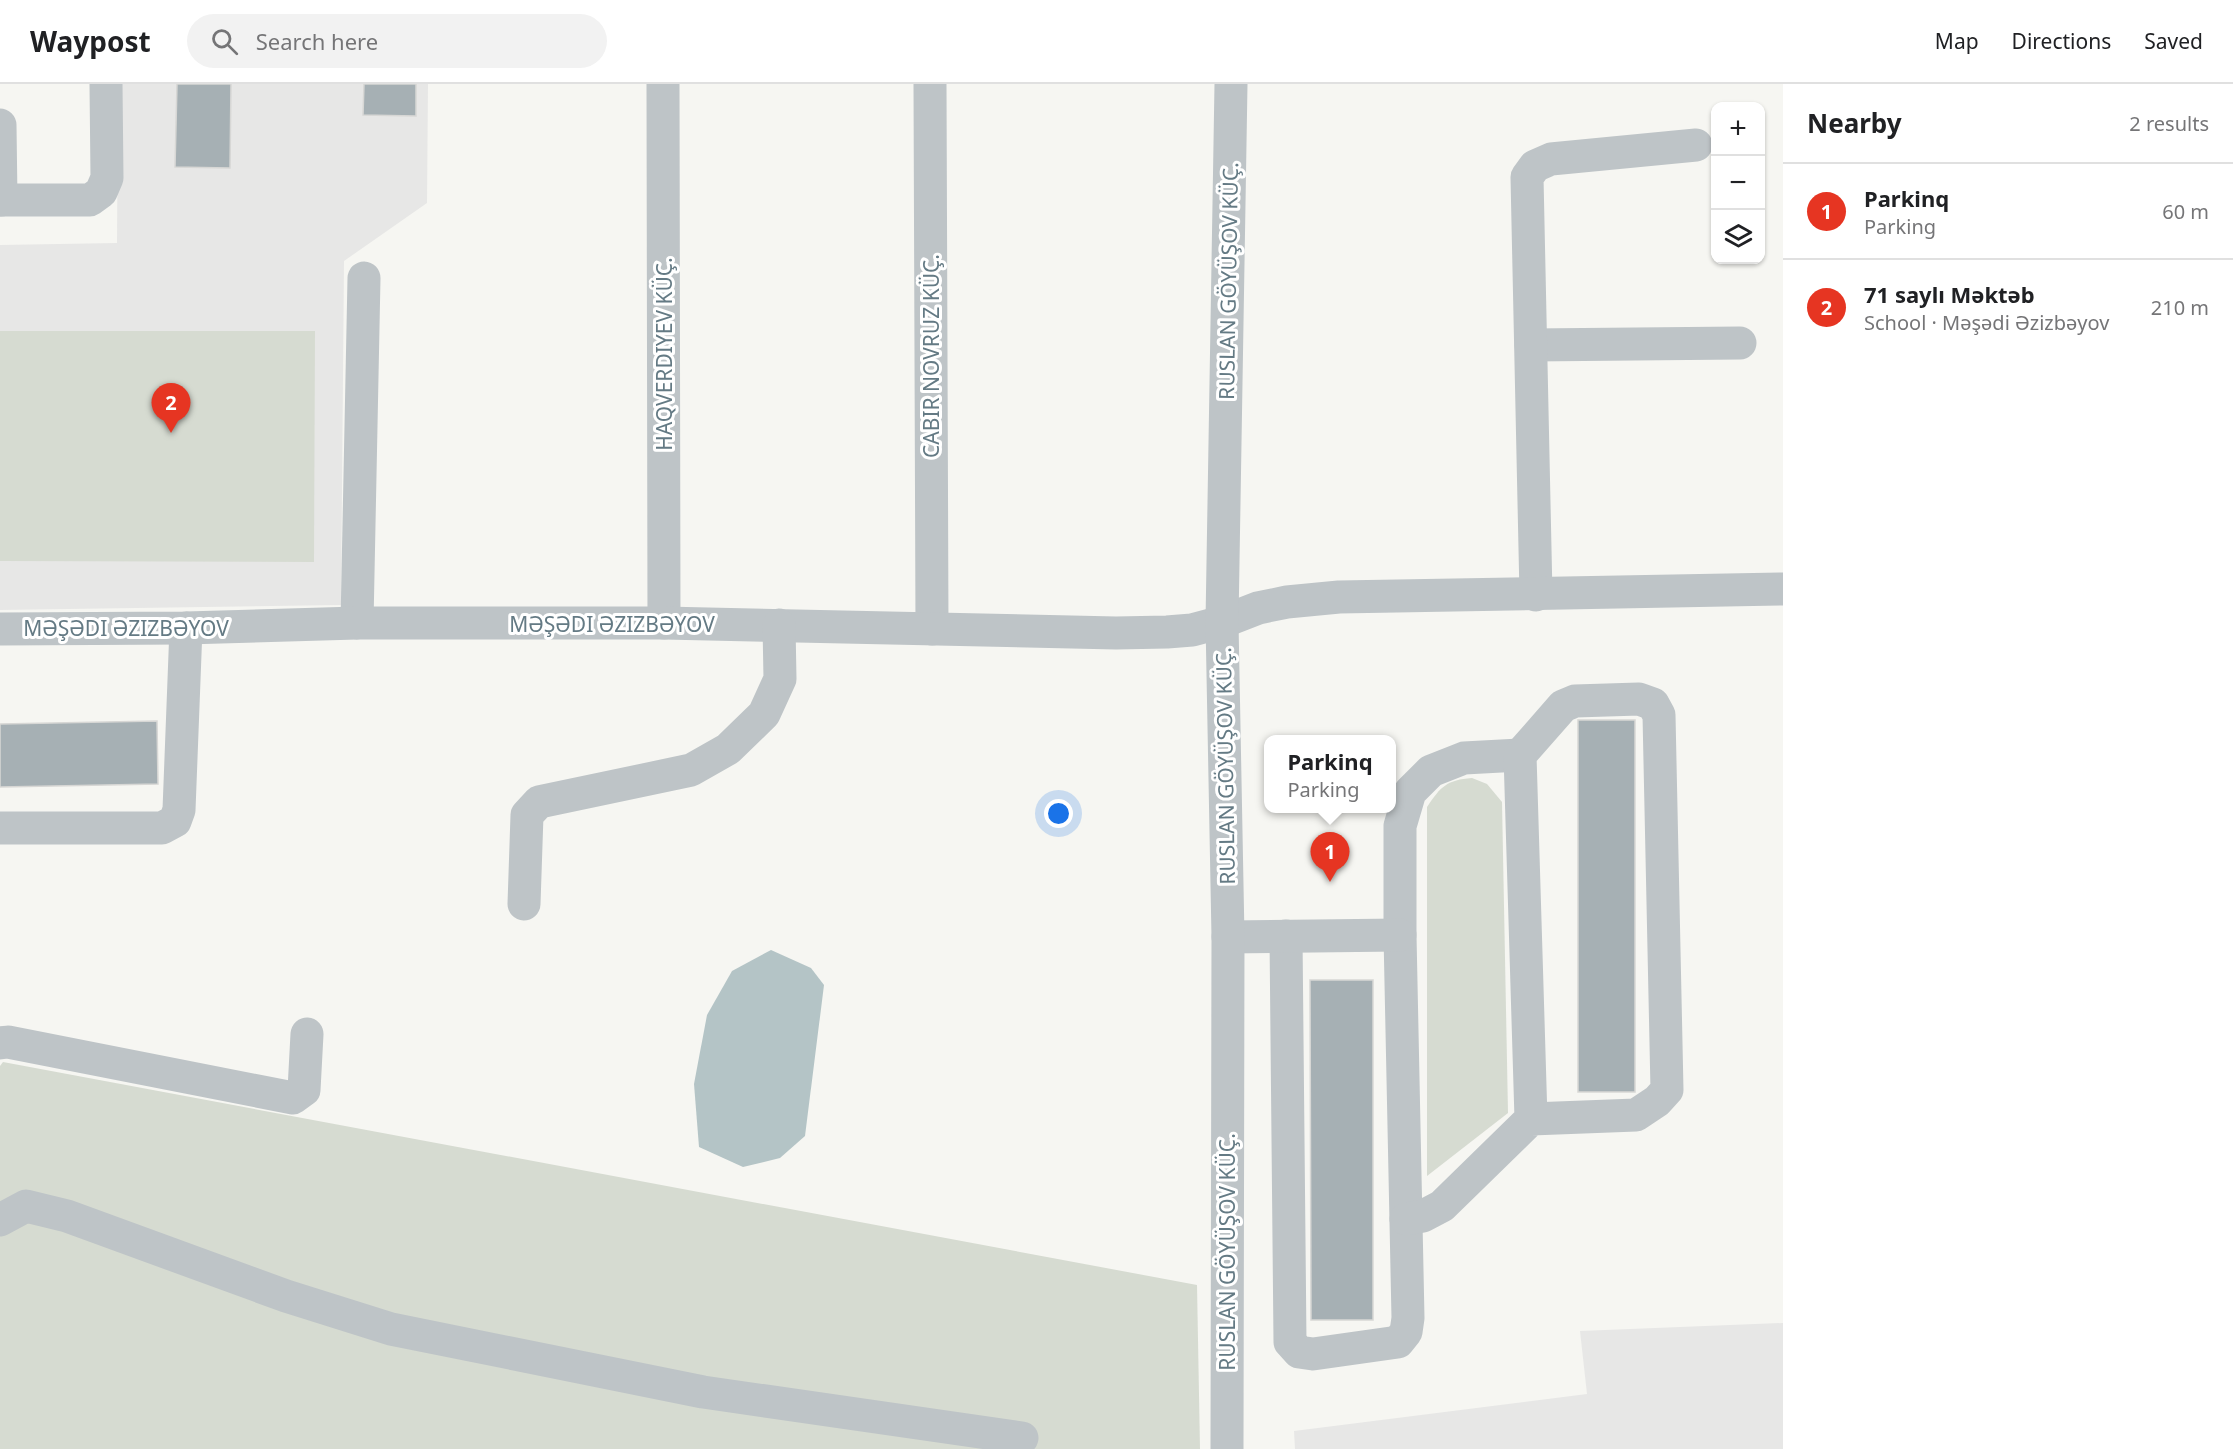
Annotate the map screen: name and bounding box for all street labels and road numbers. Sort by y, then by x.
street label: RUSLAN GÖYÜŞOV KÜÇ. [1212,162,1244,400]
street label: CABIR NOVRUZ KÜÇ. [917,254,945,458]
street label: HAQVERDIYEV KÜÇ. [650,257,678,451]
street label: MƏŞƏDI ƏZIZBƏYOV [509,610,715,638]
street label: MƏŞƏDI ƏZIZBƏYOV [23,614,229,642]
street label: RUSLAN GÖYÜŞOV KÜÇ. [1209,647,1241,885]
street label: RUSLAN GÖYÜŞOV KÜÇ. [1213,1133,1241,1371]

